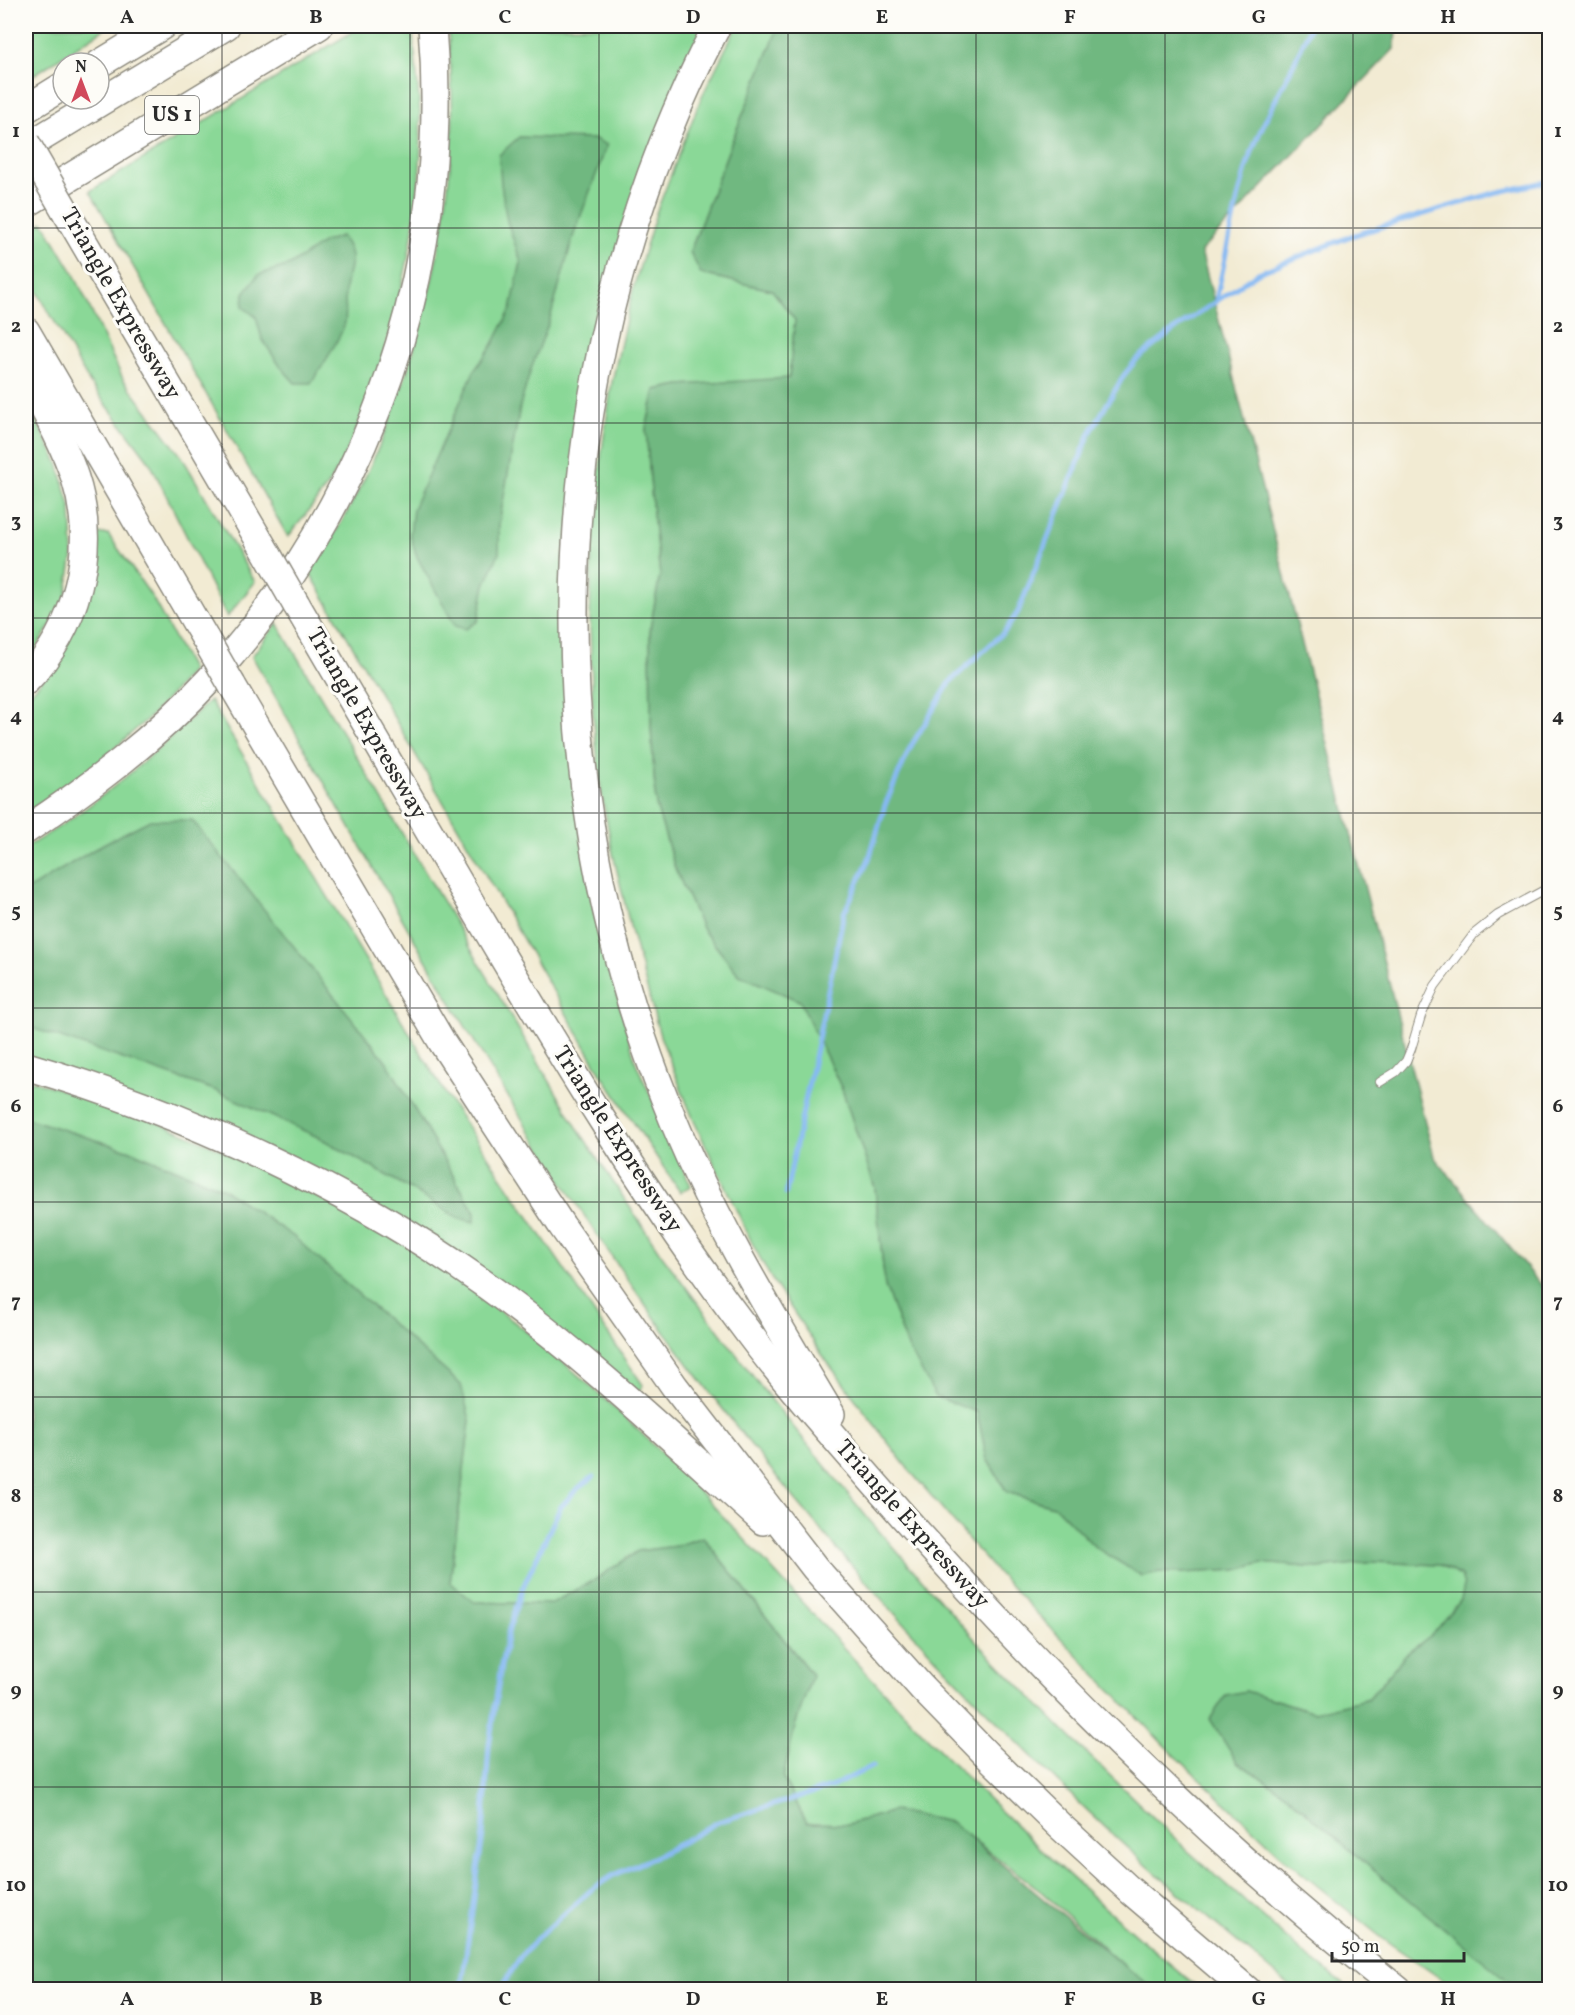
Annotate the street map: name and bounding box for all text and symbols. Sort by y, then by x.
text: A [120,4,134,32]
text: B [309,4,323,32]
text: C [499,4,512,32]
text: D [686,4,700,32]
text: E [876,4,888,32]
text: F [1064,4,1076,32]
text: G [1252,4,1266,32]
text: H [1440,4,1456,32]
north arrow [51,51,111,111]
text: N [75,57,87,79]
road number: US 1 [145,96,199,134]
text: 1 [12,118,20,146]
text: 1 [1554,118,1562,146]
street label: Triangle Expressway [51,201,189,407]
text: 2 [11,313,21,341]
text: 2 [1553,313,1563,341]
text: 3 [11,508,21,536]
text: 3 [1553,508,1563,536]
street label: Triangle Expressway [297,621,435,827]
text: 4 [10,703,22,731]
text: 4 [1552,703,1564,731]
text: 5 [11,898,21,926]
text: 5 [1553,898,1563,926]
street label: Triangle Expressway [544,1040,690,1240]
text: 6 [11,1093,22,1121]
text: 6 [1553,1093,1564,1121]
text: 7 [11,1288,21,1316]
text: 7 [1553,1288,1563,1316]
street label: Triangle Expressway [827,1433,997,1617]
text: 8 [11,1483,21,1511]
text: 8 [1553,1483,1563,1511]
text: 9 [10,1677,22,1705]
text: 9 [1552,1677,1564,1705]
text: 10 [6,1872,26,1900]
text: 10 [1548,1872,1568,1900]
scale bar [1332,1925,1464,1963]
text: 50 m [1341,1935,1380,1960]
text: A [120,1986,134,2014]
text: B [309,1986,323,2014]
text: C [499,1986,512,2014]
text: D [686,1986,700,2014]
text: E [876,1986,888,2014]
text: F [1064,1986,1076,2014]
text: G [1252,1986,1266,2014]
text: H [1440,1986,1456,2014]

